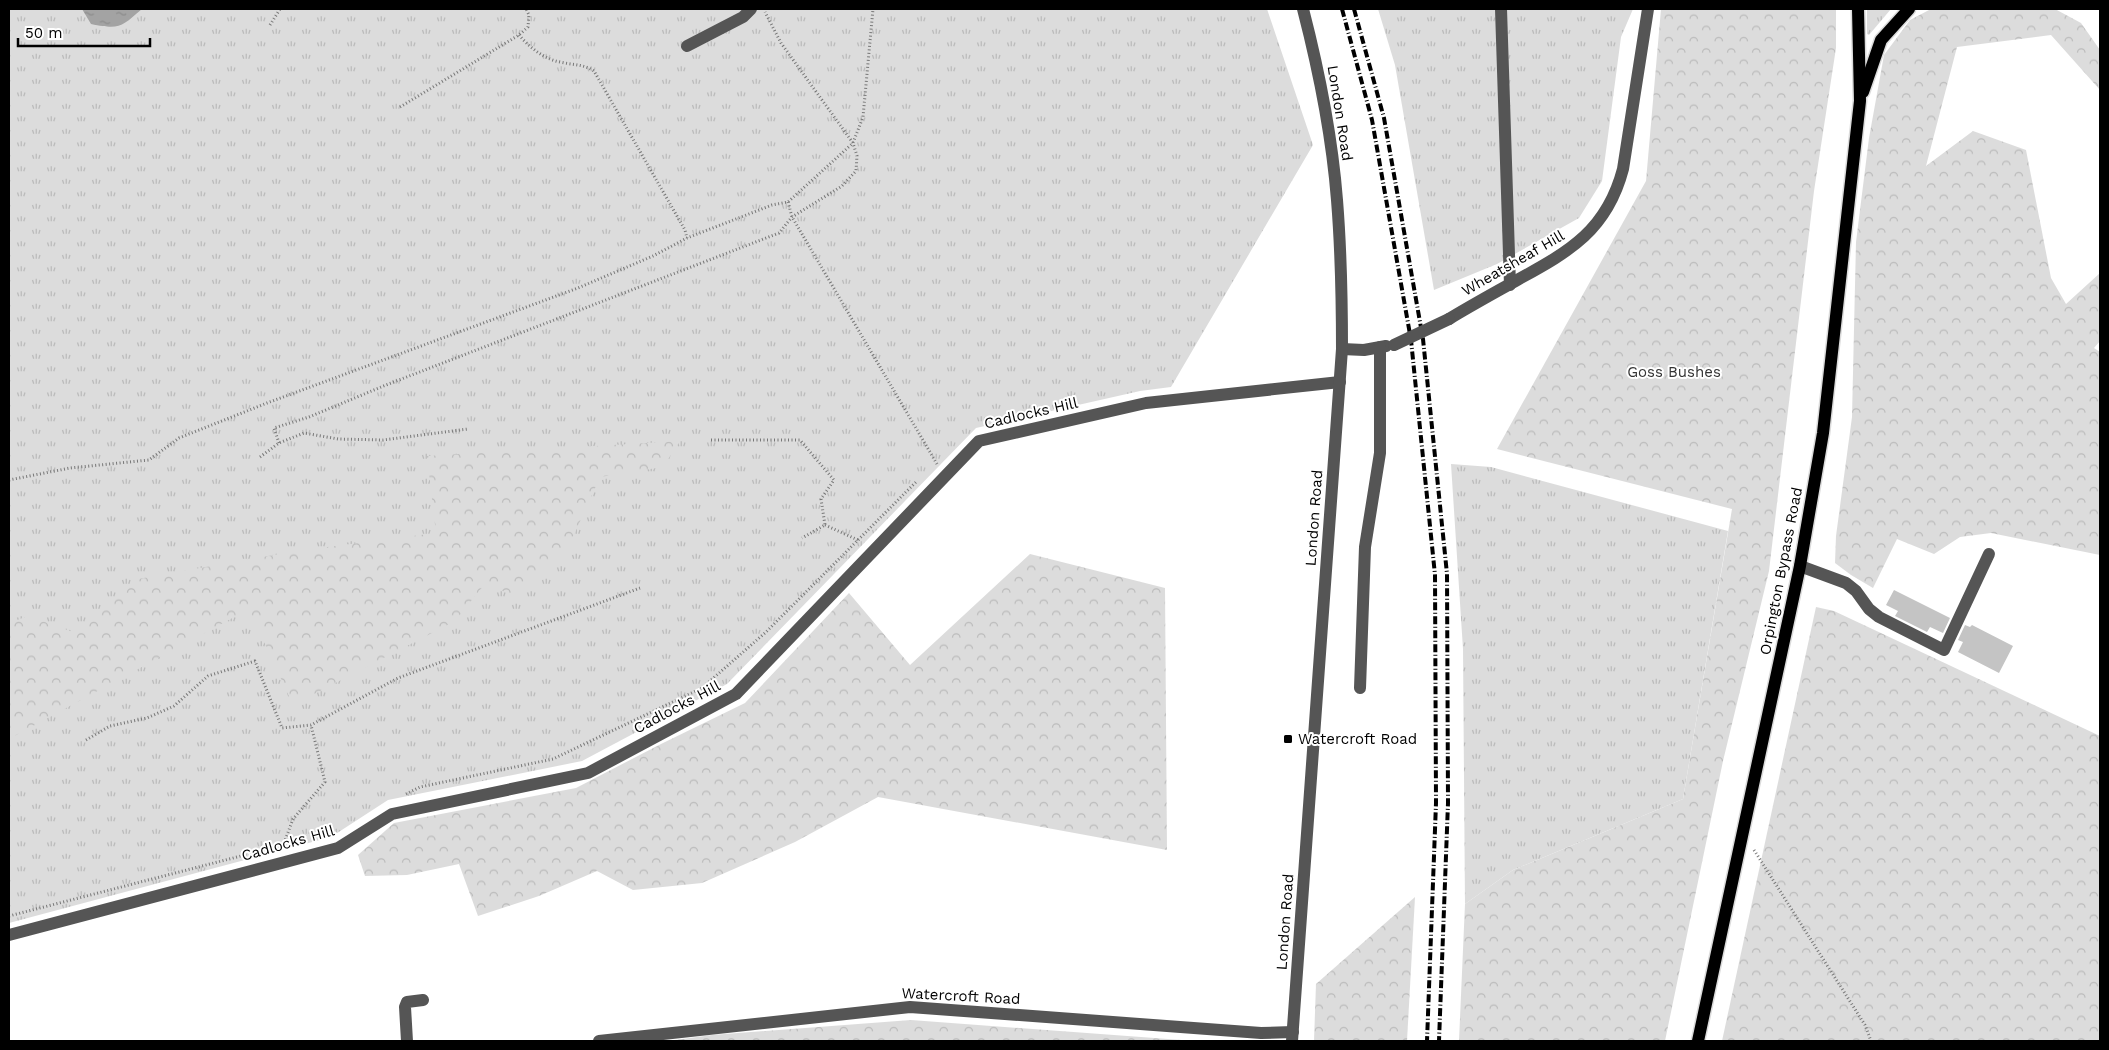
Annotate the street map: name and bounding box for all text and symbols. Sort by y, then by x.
scale bar [18,15,150,47]
text: 50 m [25,24,62,42]
street label: London Road [1324,64,1356,162]
street label: Wheatsheaf Hill [1458,226,1568,300]
park label: Goss Bushes [1627,363,1721,381]
street label: Cadlocks Hill [982,393,1080,433]
street label: London Road [1302,469,1326,567]
street label: Orpington Bypass Road [1756,486,1806,656]
street label: Cadlocks Hill [631,676,724,737]
place label: Watercroft Road [1298,730,1417,748]
marker: Watercroft Road [1282,733,1294,745]
street label: Cadlocks Hill [240,821,337,865]
street label: London Road [1273,873,1297,971]
street label: Watercroft Road [901,984,1021,1008]

